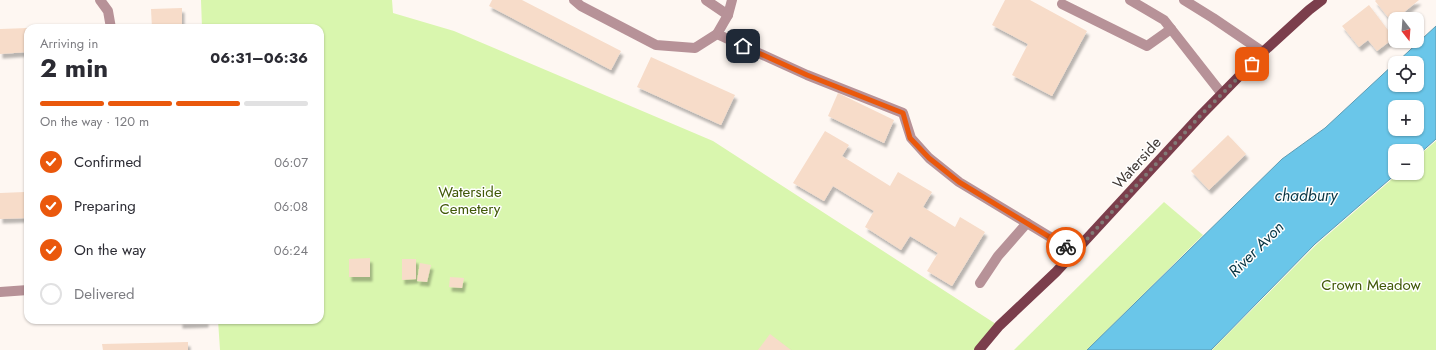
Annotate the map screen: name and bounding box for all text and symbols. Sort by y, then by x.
north arrow [1388,12,1424,48]
map controls [1388,12,1424,180]
pin [726,29,760,63]
text: Arriving in [40,34,98,53]
icon: home [732,35,754,57]
text: 06:31–06:36 [210,47,308,69]
pin [1235,47,1269,81]
text: 2 min [40,49,108,87]
icon: bag [1241,53,1263,75]
button: locate [1388,56,1424,92]
button: + [1388,100,1424,136]
text: On the way · 120 m [40,112,149,131]
street label: Waterside [1108,132,1167,194]
button: − [1388,144,1424,180]
icon: check [40,151,62,173]
text: Confirmed [74,151,142,173]
text: 06:07 [274,153,308,172]
park label: Waterside Cemetery [438,181,502,220]
water label: chadbury [1275,184,1339,207]
icon: check [40,195,62,217]
text: Preparing [74,195,136,217]
text: 06:08 [274,197,308,216]
water label: River Avon [1223,216,1289,282]
courier [1046,227,1086,267]
icon: bike [1055,236,1077,258]
icon: check [40,239,62,261]
text: On the way [74,239,146,261]
text: 06:24 [274,241,308,260]
park label: Crown Meadow [1321,274,1422,296]
text: Delivered [74,283,135,305]

